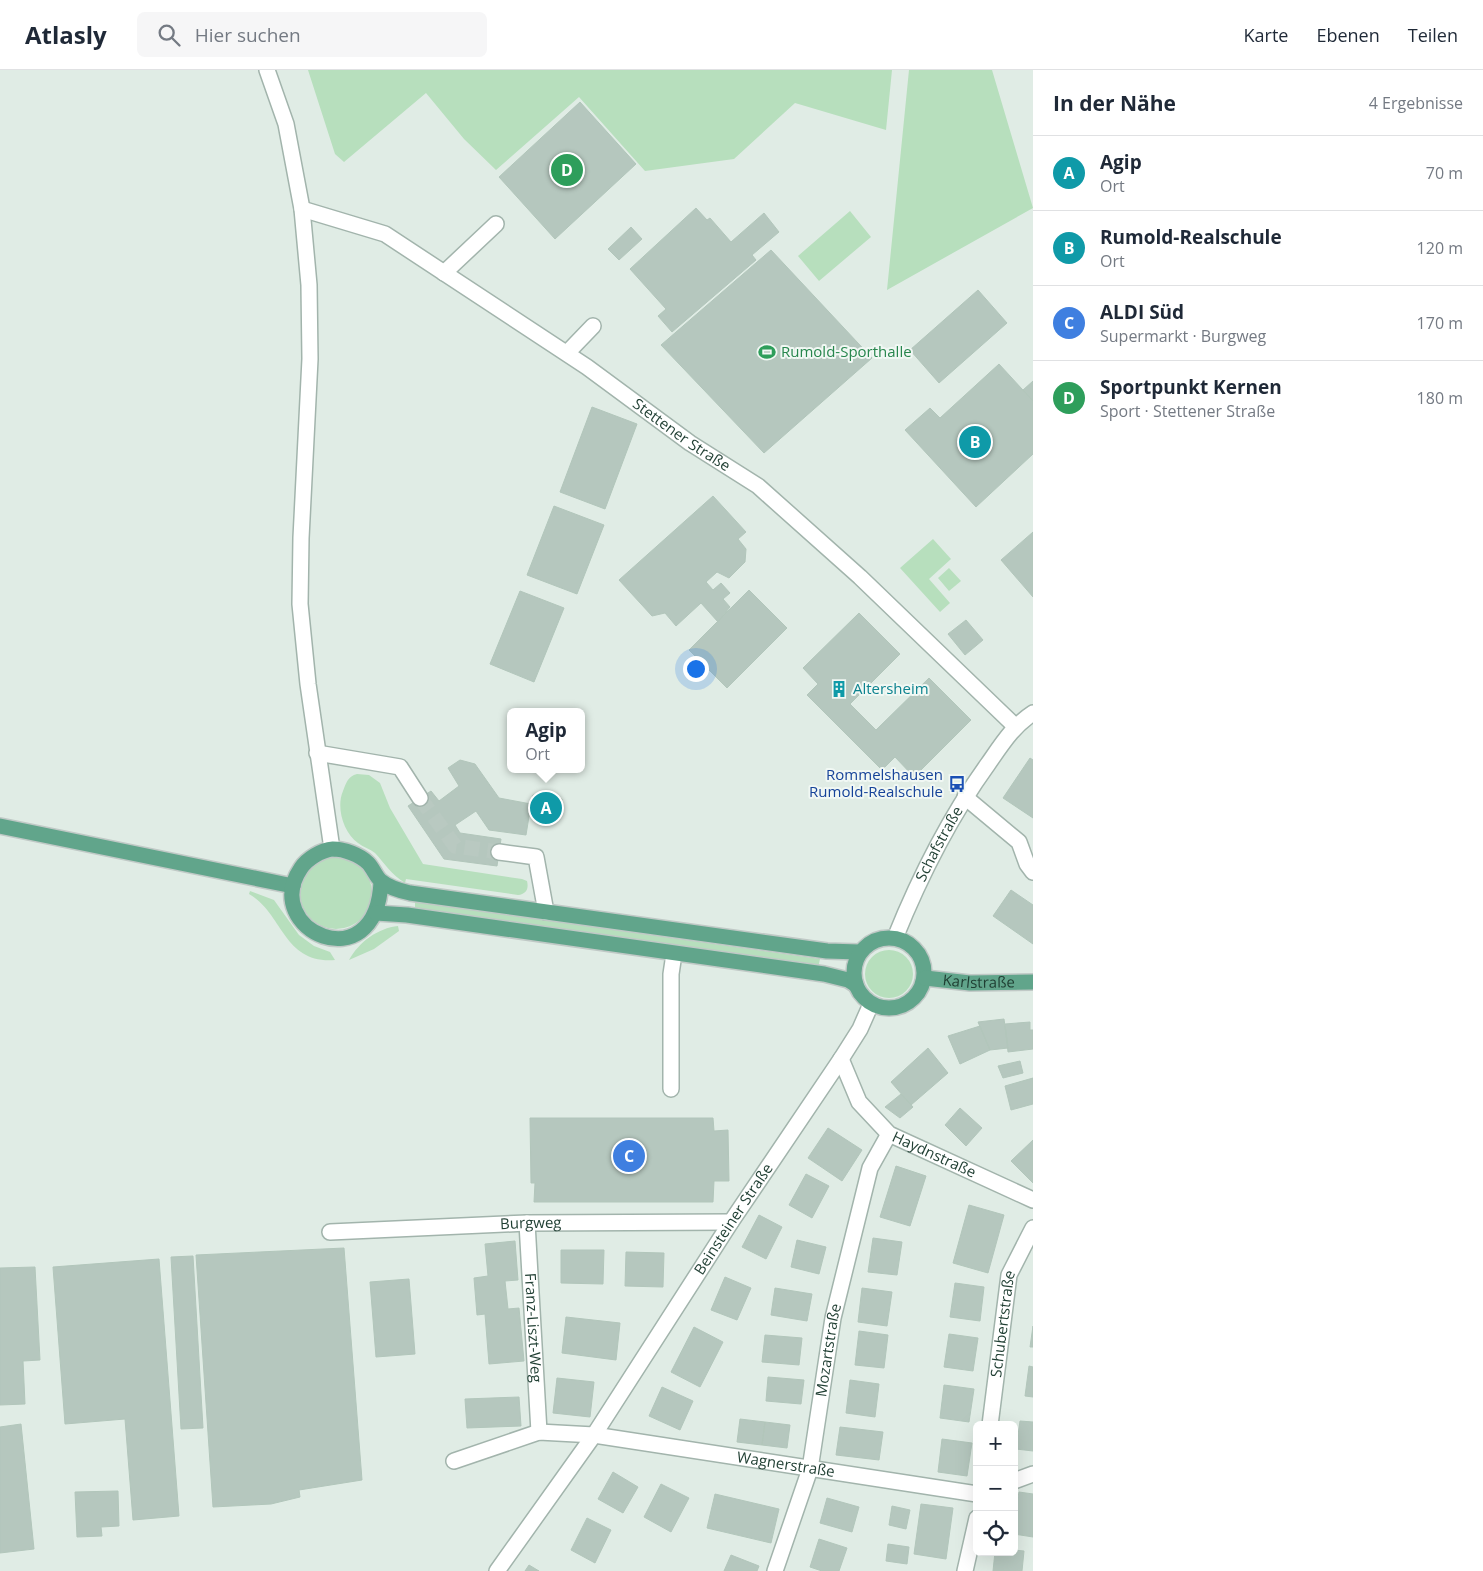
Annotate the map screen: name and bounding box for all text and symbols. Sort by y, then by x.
search box [137,12,487,57]
text: Atlasly [25,18,107,51]
icon: search [155,21,183,49]
text: Hier suchen [195,22,301,48]
text: Karte [1244,23,1288,47]
text: Ebenen [1316,23,1380,47]
text: Teilen [1408,23,1458,47]
text: In der Nähe [1053,89,1176,117]
text: 4 Ergebnisse [1369,92,1463,114]
text: Agip [1100,149,1142,175]
pin: D [551,151,583,189]
text: A [1063,162,1075,184]
text: 70 m [1426,162,1463,184]
text: Ort [1100,175,1125,197]
text: Rumold-Realschule [1100,224,1282,250]
text: B [1064,237,1074,259]
text: 120 m [1417,237,1463,259]
text: Ort [1100,250,1125,272]
text: ALDI Süd [1100,299,1184,325]
text: C [1064,312,1074,334]
text: 170 m [1417,312,1463,334]
text: Supermarkt · Burgweg [1100,325,1266,347]
place label: Rumold-Sporthalle [781,341,912,361]
sports icon: Rumold-Sporthalle [757,342,777,362]
text: Sportpunkt Kernen [1100,374,1282,400]
text: D [1063,387,1075,409]
text: 180 m [1417,387,1463,409]
street label: Stettener Straße [629,393,735,475]
text: Sport · Stettener Straße [1100,400,1275,422]
pin: B [959,423,991,461]
your location [683,656,709,682]
place label: Altersheim [853,678,929,698]
building icon: Altersheim [829,679,849,699]
popup [507,708,585,773]
text: Agip [525,717,567,743]
text: Ort [525,743,550,765]
place label: Rommelshausen Rumold-Realschule [809,764,943,801]
bus stop icon: Rommelshausen Rumold-Realschule [947,774,967,794]
pin: A [530,789,562,827]
street label: Schafstraße [910,802,967,884]
street label: Karlstraße [942,969,1015,992]
street label: Haydnstraße [889,1126,980,1182]
pin: C [613,1137,645,1175]
street label: Beinsteiner Straße [689,1159,777,1278]
street label: Burgweg [500,1212,562,1233]
street label: Schubertstraße [985,1266,1019,1378]
street label: Franz-Liszt-Weg [521,1272,547,1383]
street label: Mozartstraße [810,1301,845,1398]
map controls [973,1421,1018,1556]
button: + [973,1421,1018,1466]
street label: Wagnerstraße [736,1446,836,1481]
button: − [973,1466,1018,1511]
button: locate [973,1511,1018,1556]

